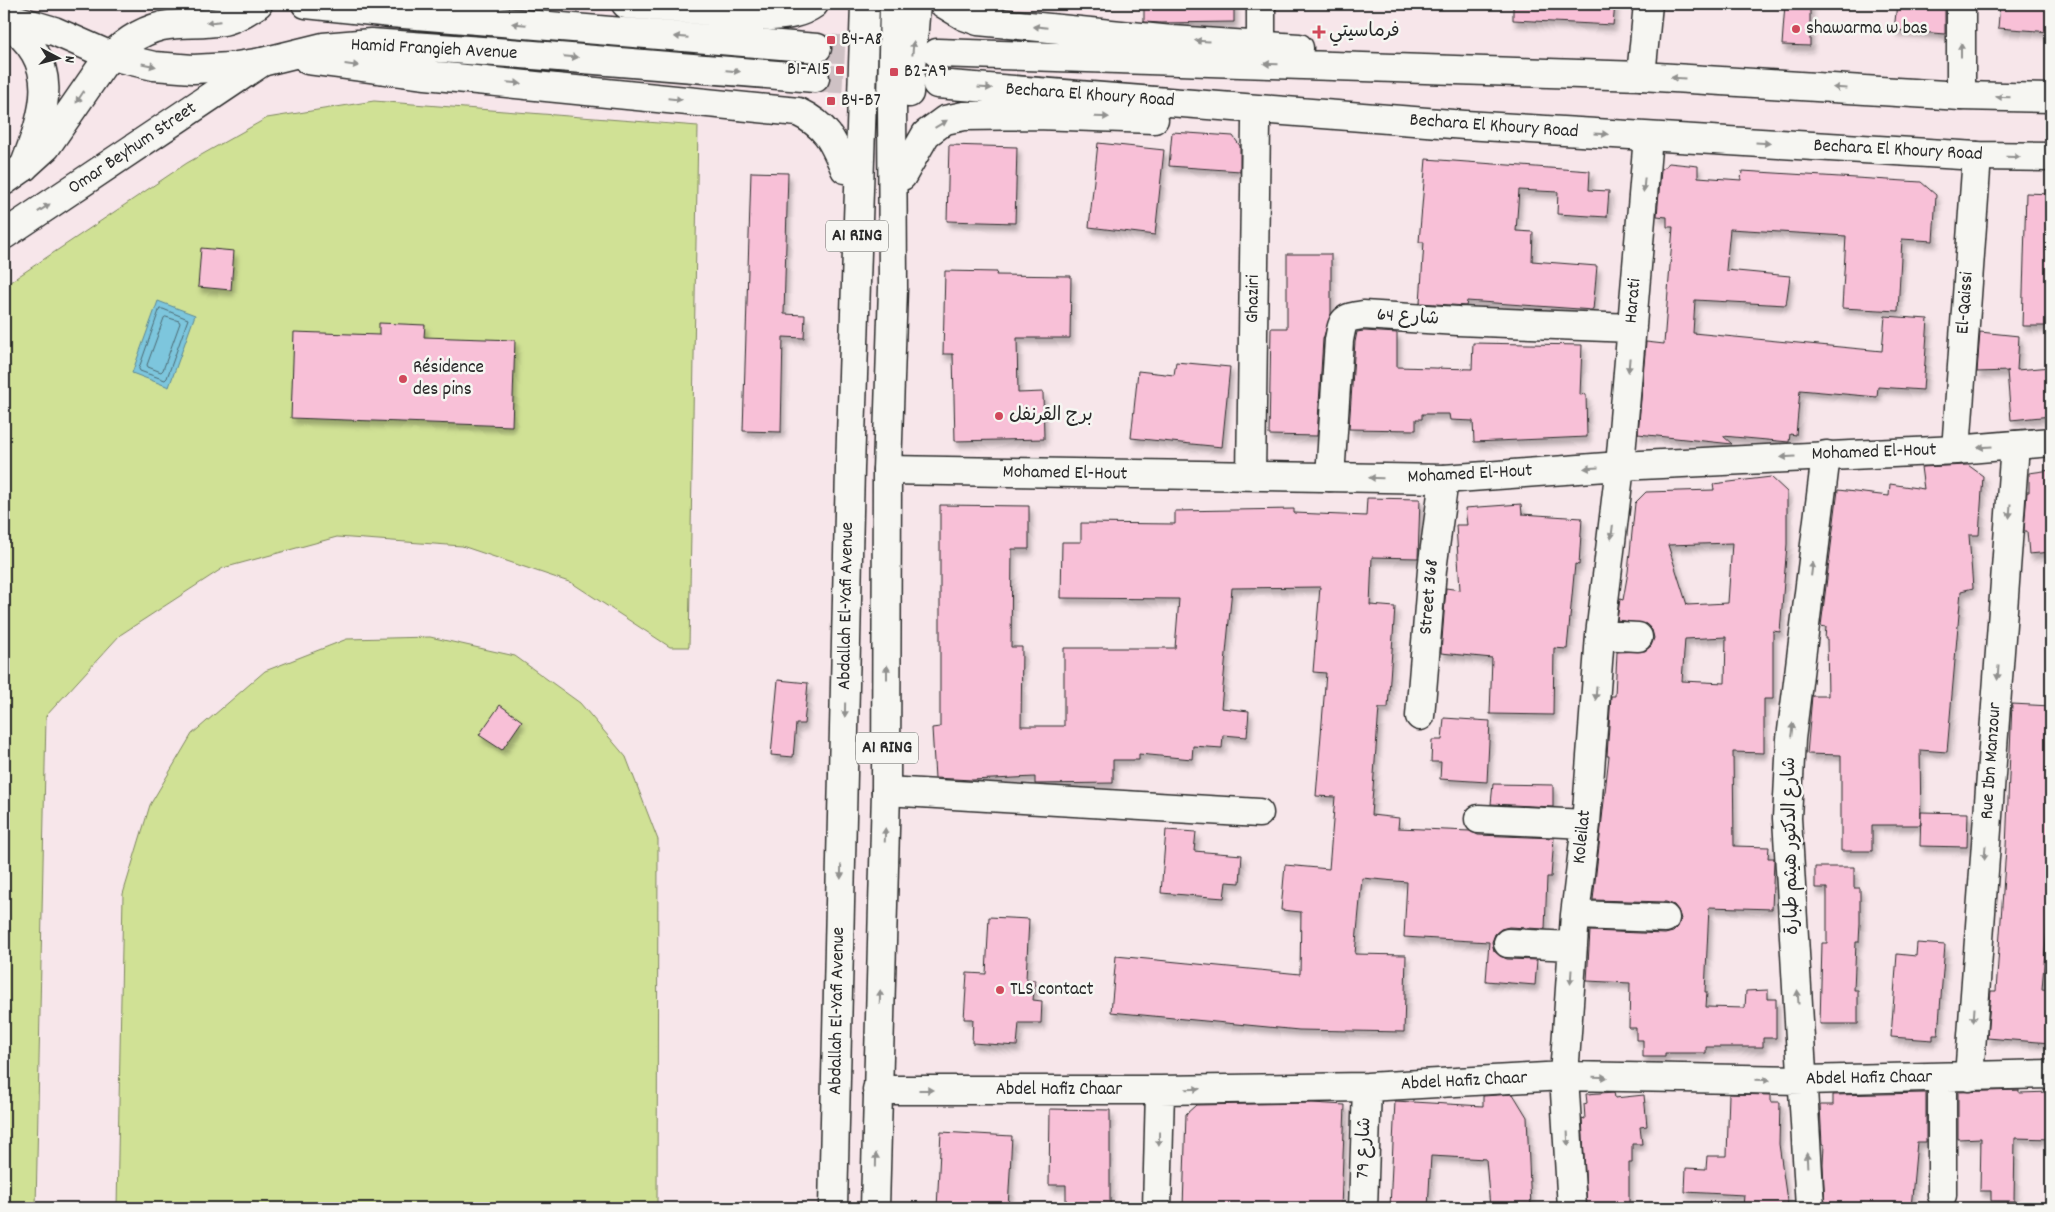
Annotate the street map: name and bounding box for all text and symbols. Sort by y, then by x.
place label: shawarma w bas [1806,16,1928,43]
one-way arrow [205,18,221,26]
one-way arrow [511,19,527,27]
place label: فرماسيتي [1329,19,1400,46]
one-way arrow [1032,23,1048,31]
marker: shawarma w bas [1790,23,1802,35]
marker: فرماسيتي [1313,26,1325,38]
place label: B4-A8 [841,27,882,54]
north arrow [32,32,82,82]
street label: Hamid Frangieh Avenue [350,32,518,68]
one-way arrow [673,33,689,41]
marker: B4-A8 [825,34,837,46]
one-way arrow [1194,37,1210,45]
one-way arrow [909,40,917,56]
one-way arrow [1957,41,1965,57]
one-way arrow [563,54,579,62]
text: N [59,55,79,64]
place label: B1-A15 [787,57,830,84]
place label: B2-A9 [904,59,947,86]
one-way arrow [1263,60,1279,68]
one-way arrow [142,61,158,69]
one-way arrow [344,61,360,69]
marker: B1-A15 [834,64,846,76]
marker: B2-A9 [888,66,900,78]
one-way arrow [725,67,741,75]
one-way arrow [1670,74,1686,82]
street label: Bechara El Khoury Road [1005,77,1175,115]
one-way arrow [506,79,522,87]
one-way arrow [978,84,994,92]
one-way arrow [1832,84,1848,92]
place label: B4-B7 [841,88,881,115]
one-way arrow [76,90,85,104]
one-way arrow [1994,92,2010,100]
one-way arrow [668,95,684,103]
marker: B4-B7 [825,95,837,107]
street label: Omar Beyhum Street [63,96,203,202]
street label: Bechara El Khoury Road [1409,108,1579,146]
one-way arrow [1094,113,1110,121]
one-way arrow [934,119,947,128]
one-way arrow [1594,130,1610,138]
street label: Bechara El Khoury Road [1813,133,1983,169]
one-way arrow [1756,140,1772,148]
one-way arrow [2005,153,2021,161]
one-way arrow [1640,178,1648,194]
one-way arrow [38,203,51,213]
road number: A1 RING [826,220,888,252]
street label: El-Qaissi [1950,270,1982,335]
street label: Ghaziri [1240,274,1268,323]
street label: Harati [1619,277,1649,325]
street label: شارع 64 [1376,302,1440,334]
place label: Résidence des pins [413,355,484,404]
one-way arrow [1624,357,1632,373]
marker: Résidence des pins [397,373,409,385]
place label: برج القرنفل [1009,403,1093,430]
marker: برج القرنفل [993,410,1005,422]
street label: Mohamed El-Hout [1811,437,1937,469]
one-way arrow [1977,444,1993,452]
one-way arrow [1780,453,1796,461]
street label: Mohamed El-Hout [1407,458,1533,492]
street label: Mohamed El-Hout [1002,459,1128,489]
one-way arrow [1583,464,1599,472]
one-way arrow [1368,474,1384,482]
one-way arrow [2006,504,2014,520]
street label: Abdallah El-Yafi Avenue [832,522,862,690]
one-way arrow [1608,524,1616,540]
street label: Street 368 [1413,558,1447,636]
one-way arrow [1808,561,1816,577]
one-way arrow [883,664,891,680]
one-way arrow [1994,666,2002,682]
one-way arrow [1591,685,1599,701]
one-way arrow [841,702,849,718]
street label: Rue Ibn Manzour [1974,702,2010,820]
one-way arrow [1788,722,1796,738]
road number: A1 RING [856,732,918,764]
street label: شارع الدكتور هيثم طبارة [1777,757,1807,935]
street label: Koleilat [1567,809,1599,865]
one-way arrow [881,826,889,842]
one-way arrow [1981,845,1989,861]
one-way arrow [837,864,845,880]
street label: Abdallah El-Yafi Avenue [823,927,853,1095]
one-way arrow [1566,969,1574,985]
place label: TLS contact [1010,977,1094,1004]
marker: TLS contact [994,984,1006,996]
one-way arrow [876,989,884,1005]
one-way arrow [1793,989,1801,1005]
one-way arrow [1969,1007,1977,1023]
street label: Abdel Hafiz Chaar [1805,1064,1933,1094]
street label: Abdel Hafiz Chaar [1400,1065,1528,1099]
one-way arrow [1593,1073,1609,1081]
one-way arrow [1755,1076,1771,1084]
street label: Abdel Hafiz Chaar [996,1077,1122,1104]
one-way arrow [1186,1085,1202,1093]
one-way arrow [918,1086,934,1094]
street label: شارع 79 [1350,1117,1380,1179]
one-way arrow [1155,1131,1163,1147]
one-way arrow [1565,1131,1573,1147]
one-way arrow [872,1151,880,1167]
one-way arrow [1803,1151,1811,1167]

